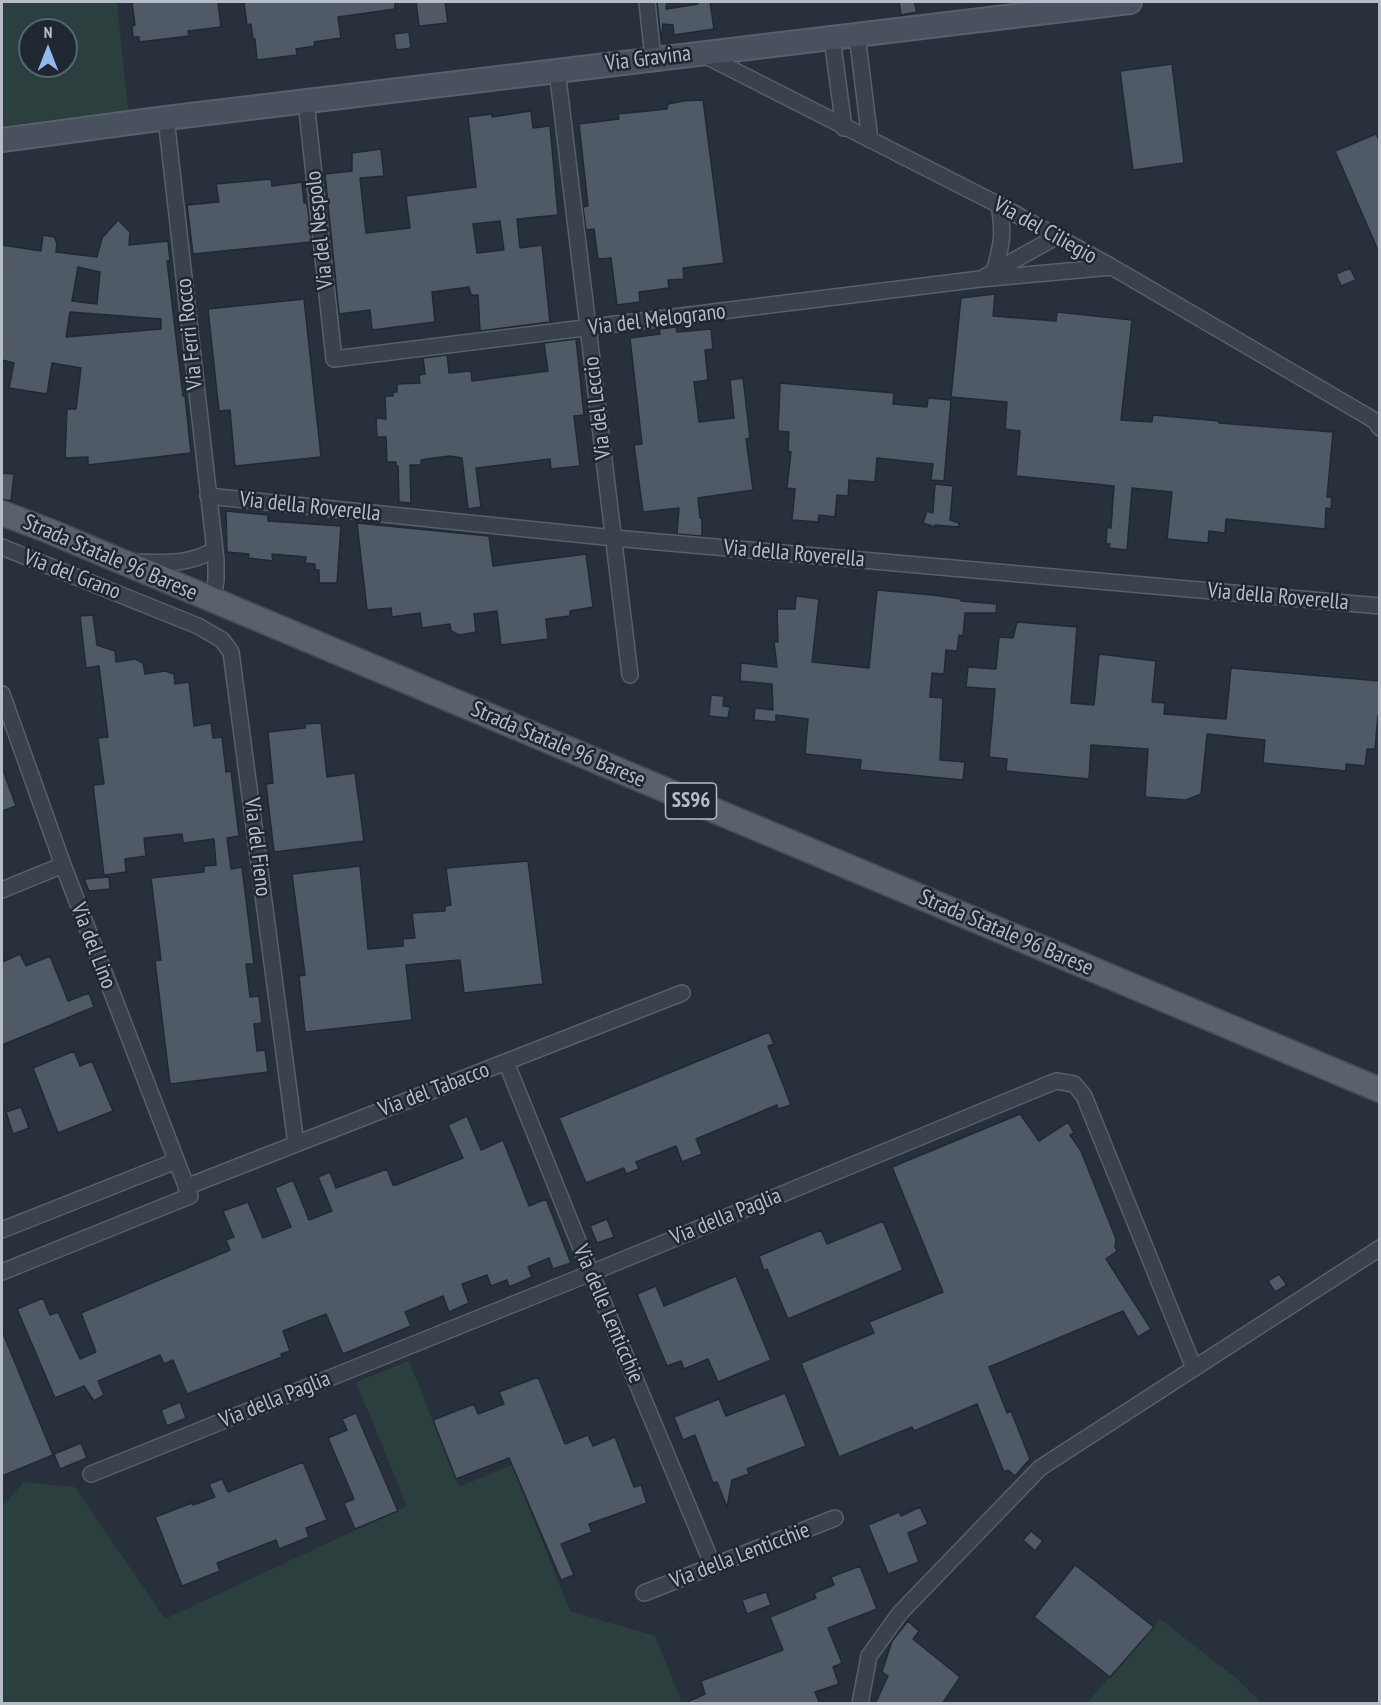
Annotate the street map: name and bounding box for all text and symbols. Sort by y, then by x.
north arrow [18,18,78,78]
text: N [44,22,52,42]
street label: Via Gravina [604,41,692,77]
street label: Via del Nespolo [301,170,339,290]
street label: Via del Ciliegio [989,192,1101,270]
street label: Via Ferri Rocco [171,277,209,391]
street label: Via del Melograno [587,298,727,342]
street label: Via del Leccio [579,355,617,461]
street label: Via della Roverella [238,486,382,528]
street label: Strada Statale 96 Barese [19,509,201,607]
street label: Via della Roverella [722,535,866,573]
street label: Via del Grano [20,544,124,606]
street label: Via della Roverella [1206,578,1350,616]
street label: Strada Statale 96 Barese [467,696,649,794]
road number: SS96 [666,783,716,819]
street label: Via del Fieno [238,796,276,898]
street label: Strada Statale 96 Barese [915,884,1097,982]
street label: Via del Lino [65,899,121,993]
street label: Via del Tabacco [375,1057,493,1123]
street label: Via della Paglia [667,1183,785,1251]
street label: Via delle Lenticchie [567,1241,649,1387]
street label: Via della Paglia [216,1366,334,1434]
street label: Via della Lenticchie [667,1517,813,1595]

